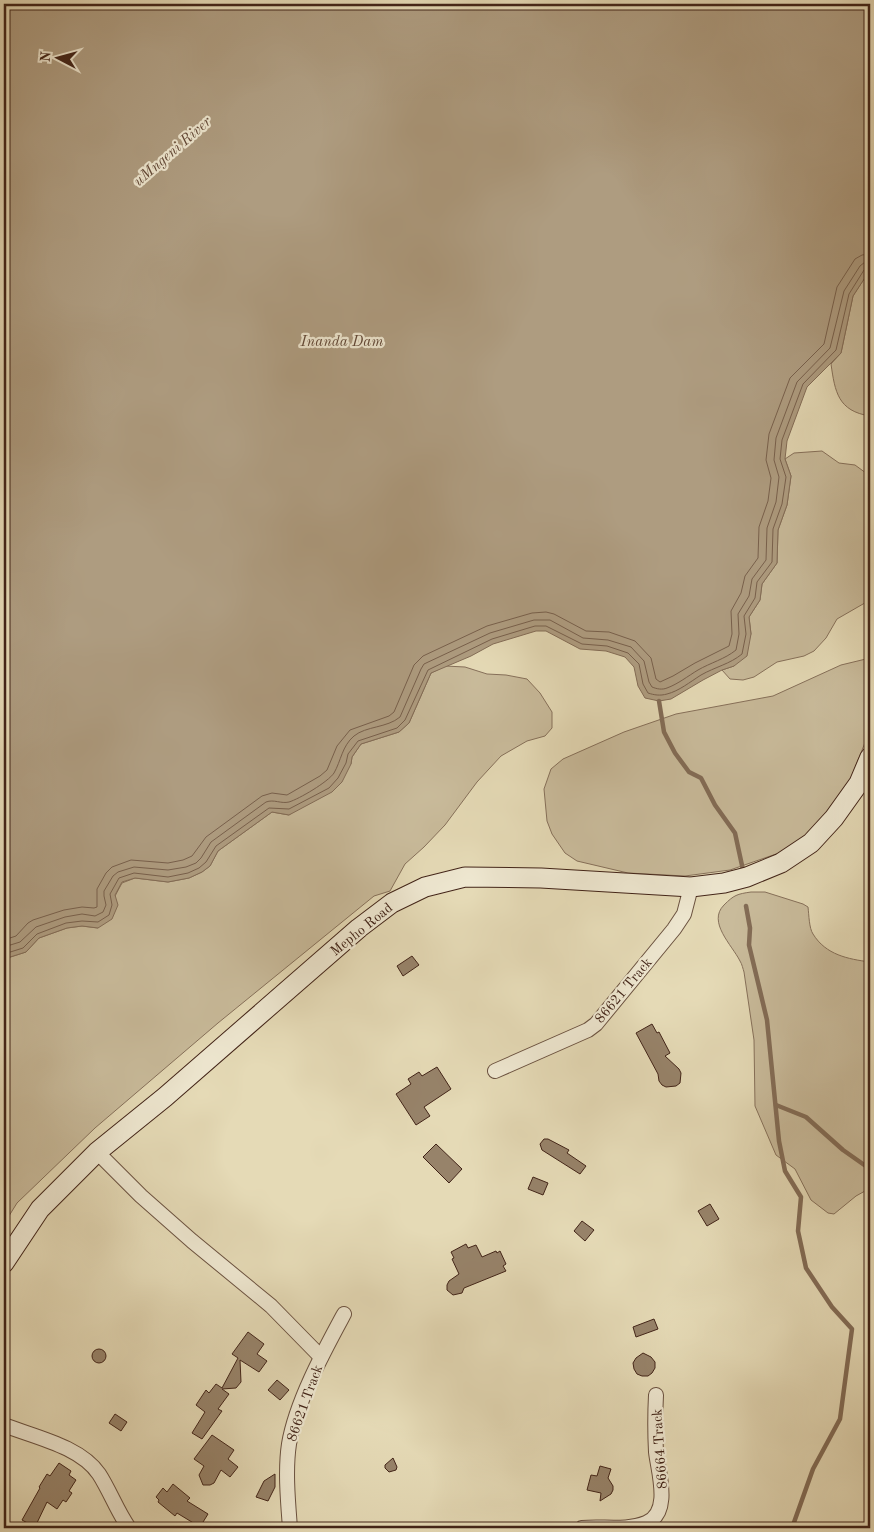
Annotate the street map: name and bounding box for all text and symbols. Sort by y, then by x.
north arrow [32,32,82,82]
text: N [39,50,54,63]
water label: uMngeni River [131,114,215,190]
water label: Inanda Dam [300,335,383,350]
street label: Mepho Road [328,901,395,959]
street label: 86621 Track [593,955,655,1026]
street label: 86621 Track [285,1363,325,1444]
street label: 86664 Track [650,1408,670,1490]

